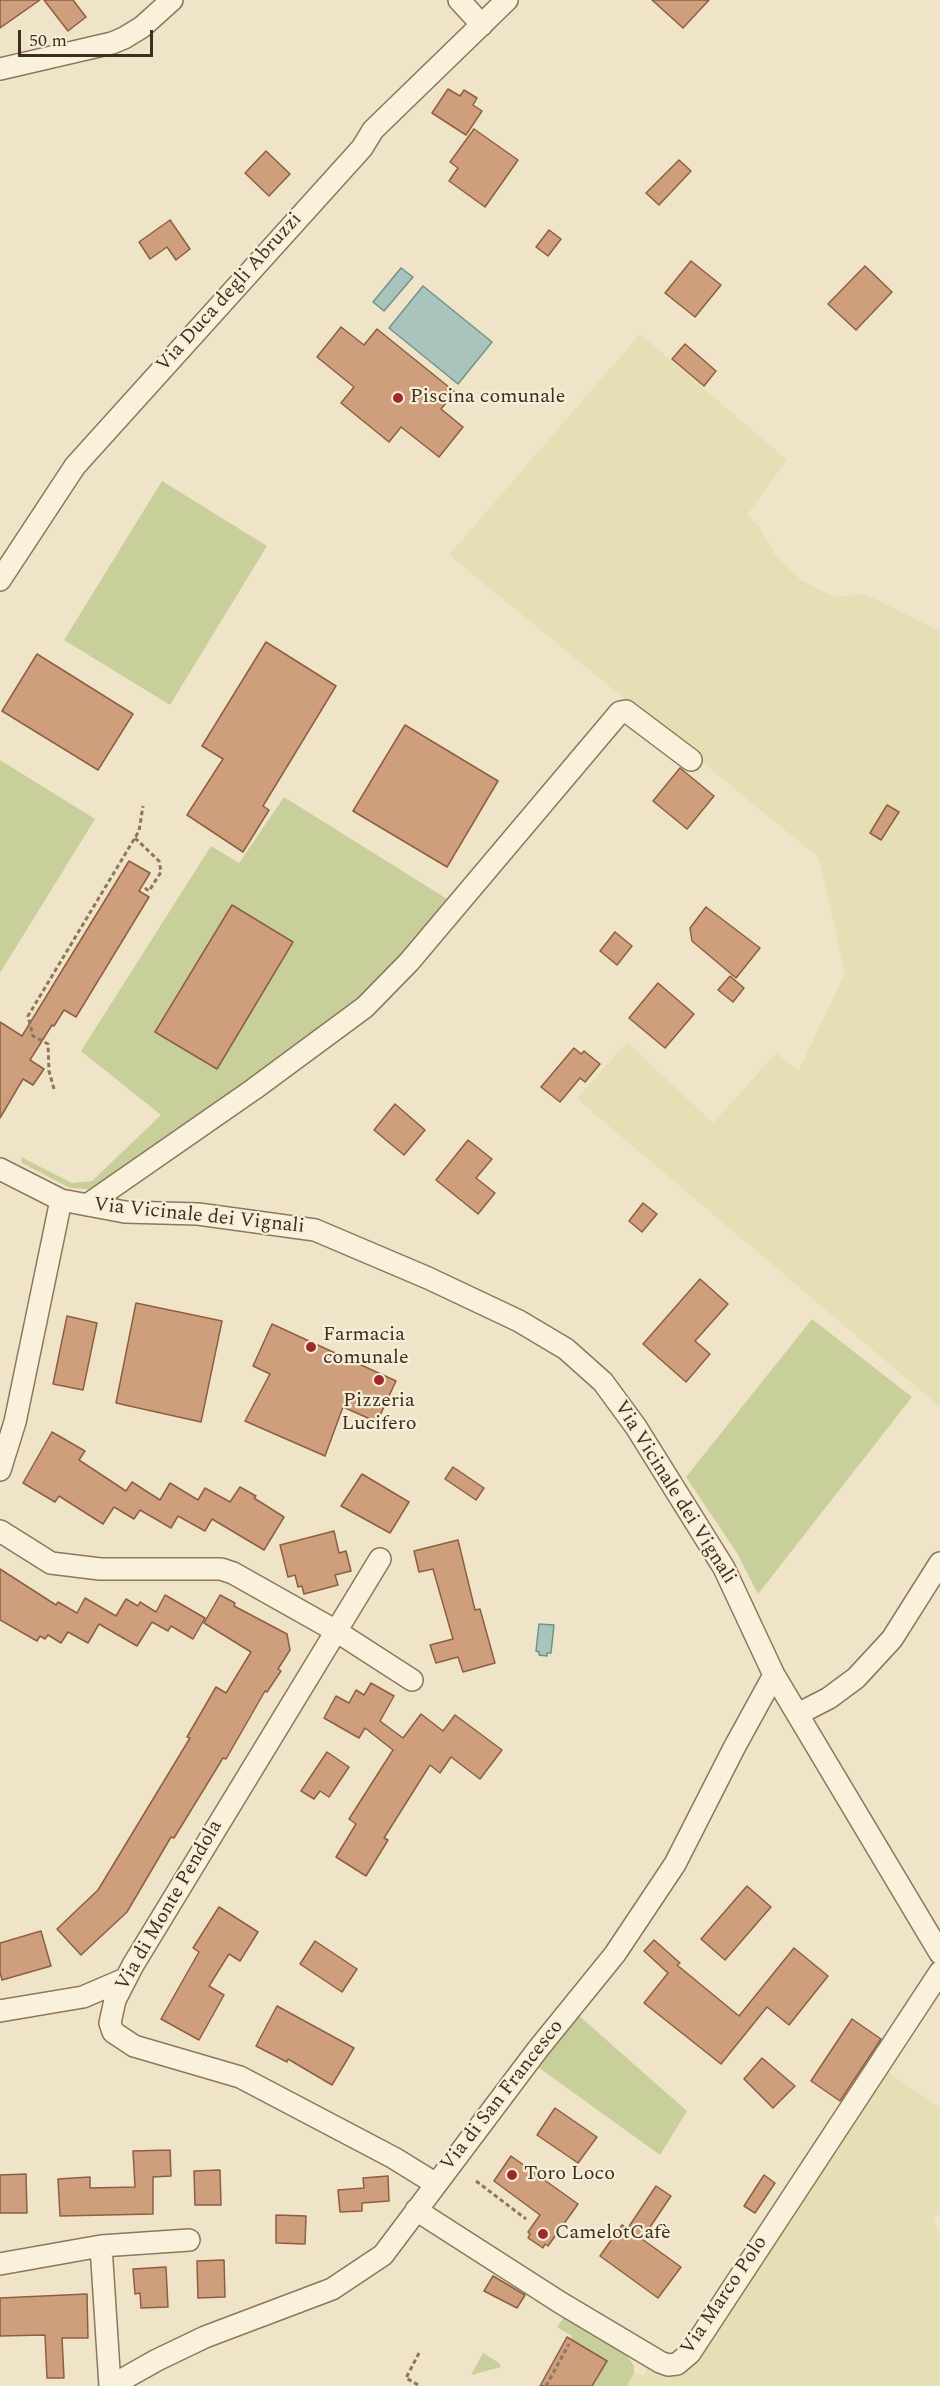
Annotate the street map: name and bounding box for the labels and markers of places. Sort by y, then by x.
place label: Piscina comunale [410,386,565,410]
marker: Piscina comunale [391,391,405,405]
place label: Farmacia comunale [323,1324,409,1371]
marker: Farmacia comunale [304,1340,318,1354]
marker: Pizzeria Lucifero [372,1373,386,1387]
place label: Pizzeria Lucifero [342,1390,416,1437]
place label: Toro Loco [524,2163,615,2187]
marker: Toro Loco [505,2168,519,2182]
place label: CamelotCafè [555,2222,671,2246]
marker: CamelotCafè [536,2227,550,2241]

